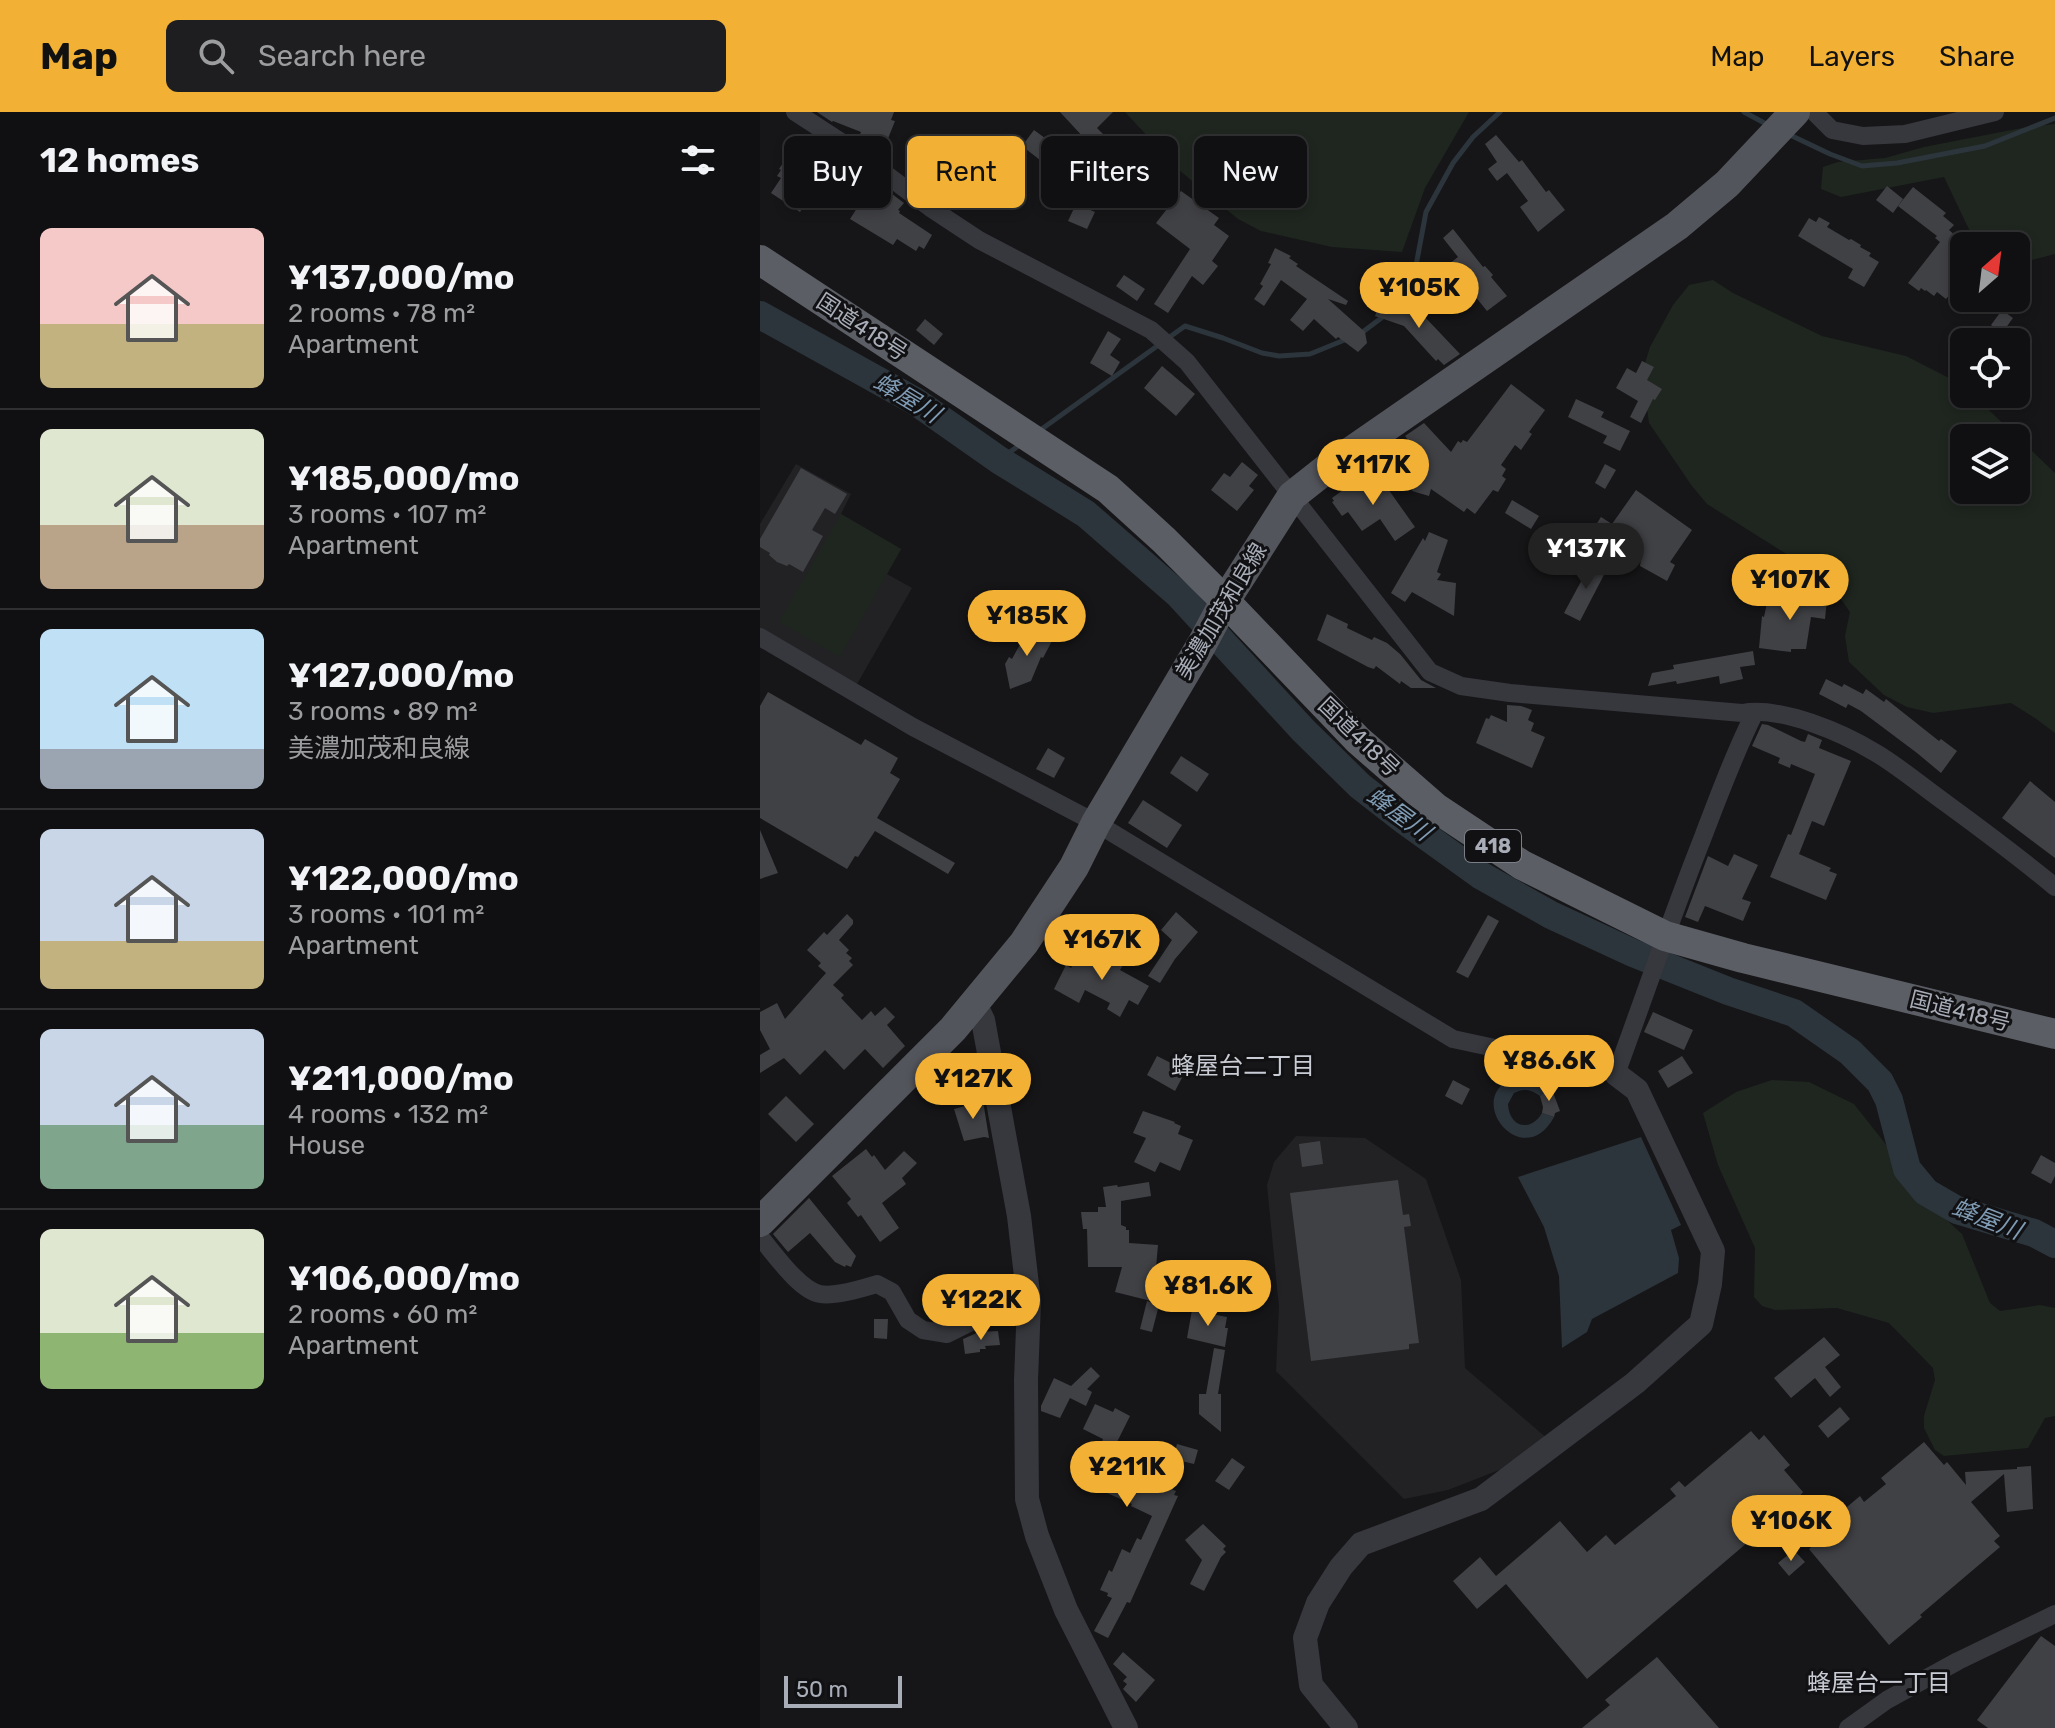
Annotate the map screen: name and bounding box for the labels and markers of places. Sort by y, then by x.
pin: ¥105K [1363,262,1475,330]
pin: ¥117K [1317,439,1429,507]
pin: ¥137K [1530,523,1642,591]
pin: ¥107K [1734,554,1846,622]
pin: ¥185K [971,590,1083,658]
pin: ¥167K [1046,914,1158,982]
pin: ¥86.6K [1484,1035,1614,1103]
pin: ¥127K [917,1053,1029,1121]
pin: ¥81.6K [1143,1260,1273,1328]
pin: ¥122K [925,1274,1037,1342]
pin: ¥211K [1071,1441,1183,1509]
pin: ¥106K [1735,1495,1847,1563]

